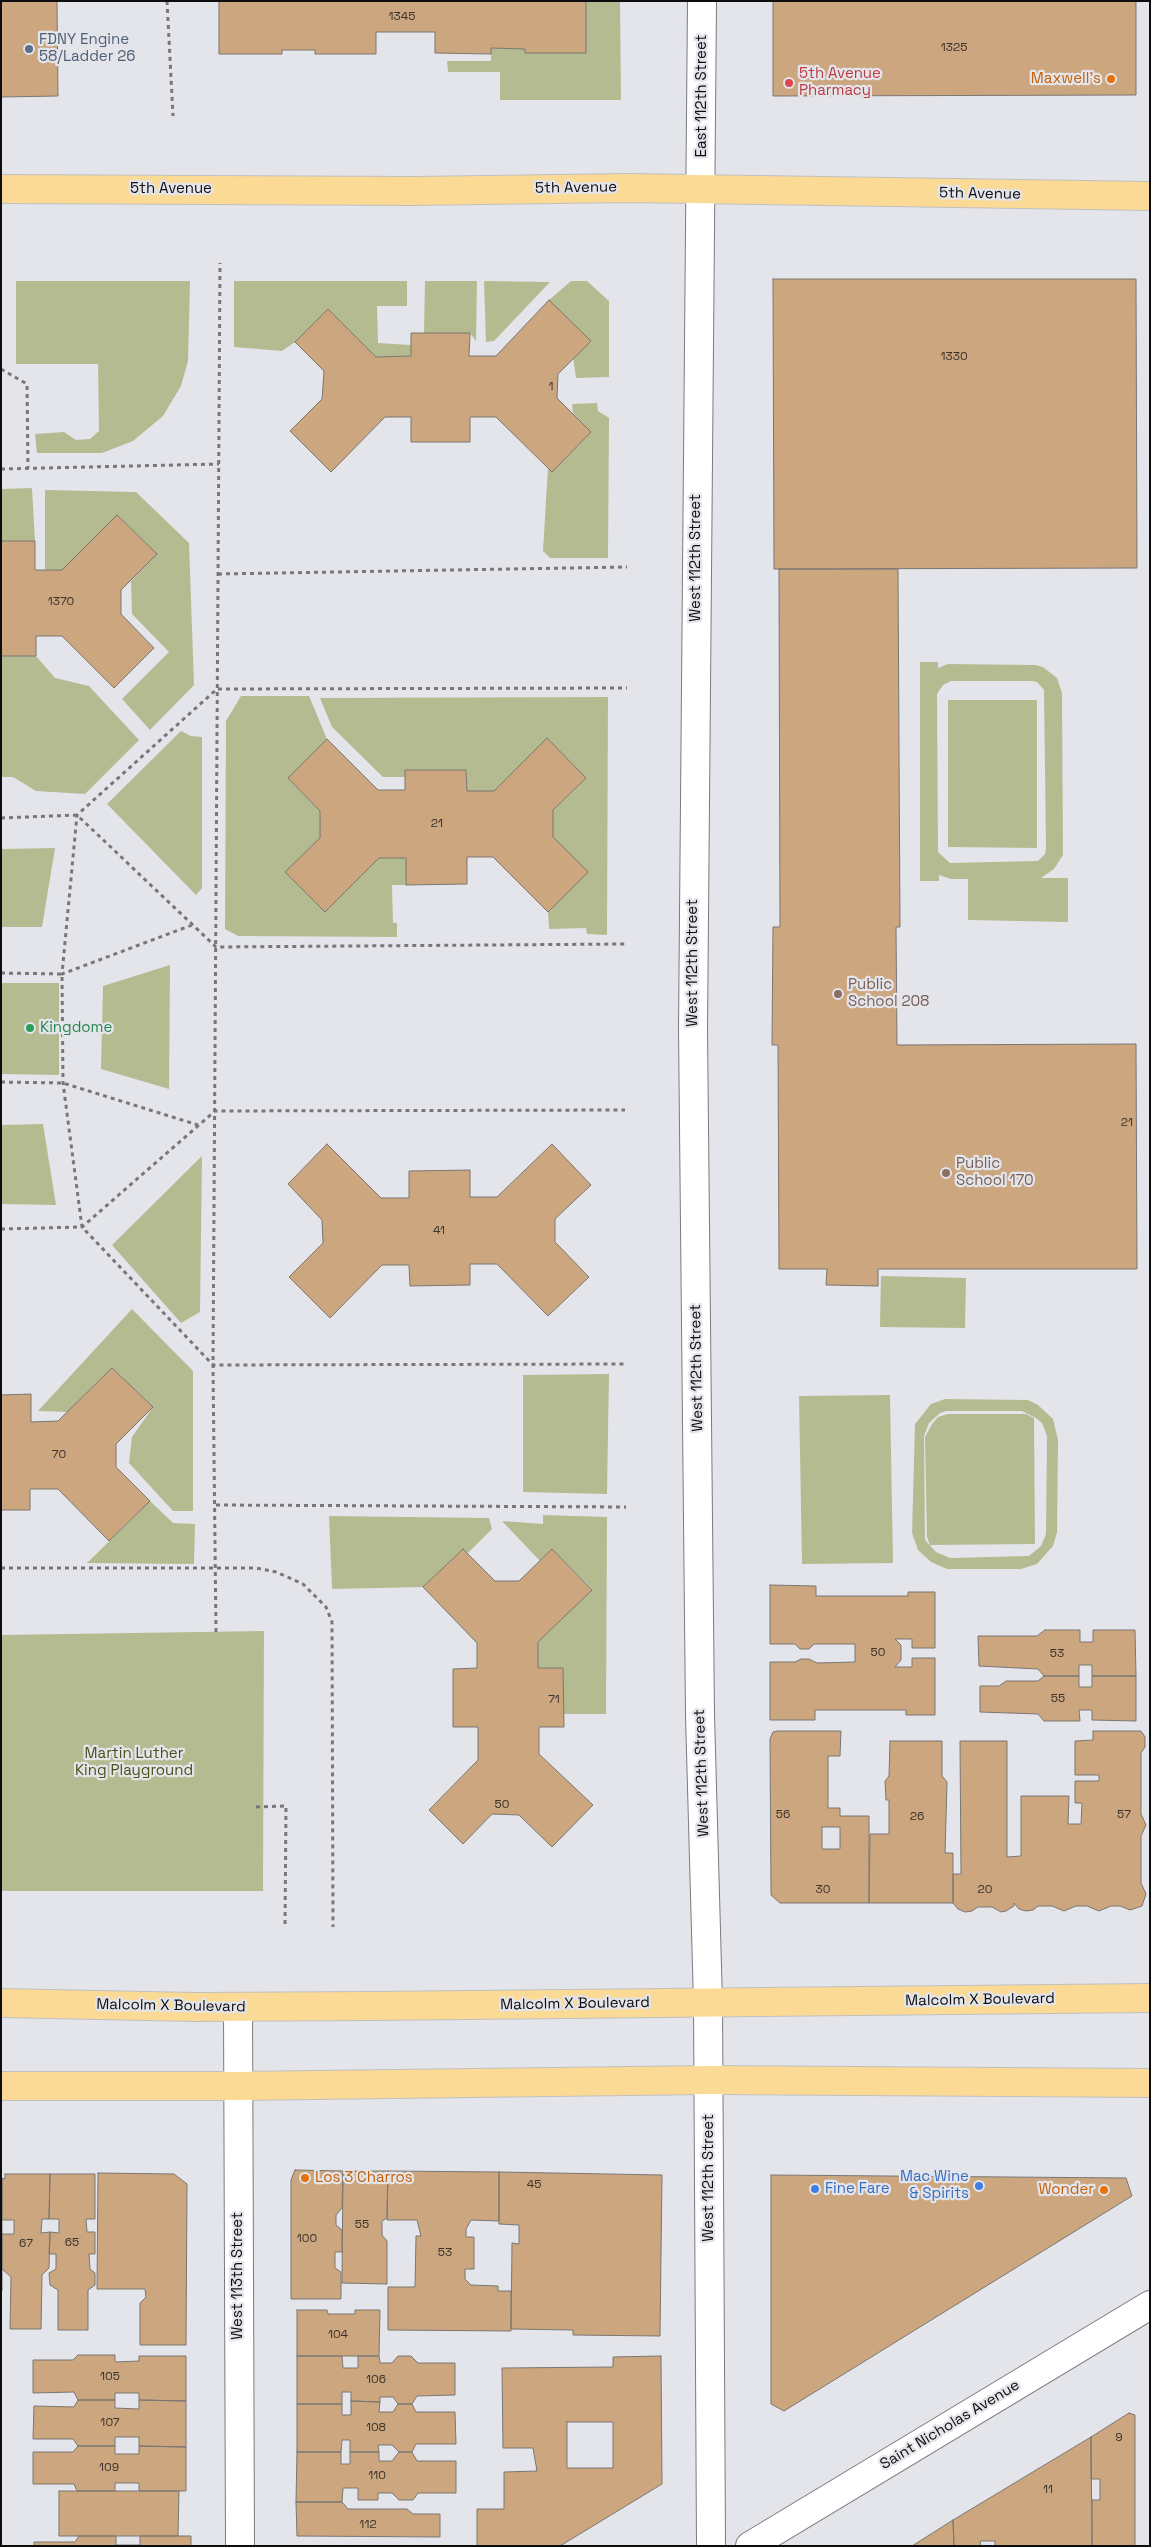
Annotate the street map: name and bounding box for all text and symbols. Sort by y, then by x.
house number: 1345 [389,10,415,24]
place label: FDNY Engine 58/Ladder 26 [39,31,135,66]
street label: East 112th Street [693,35,711,157]
house number: 1325 [941,41,967,55]
marker: FDNY Engine 58/Ladder 26 [23,43,35,55]
place label: 5th Avenue Pharmacy [799,65,881,100]
place label: Maxwell’s [1031,70,1101,88]
marker: Maxwell’s [1105,73,1117,85]
marker: 5th Avenue Pharmacy [783,77,795,89]
street label: 5th Avenue [535,178,617,198]
street label: 5th Avenue [130,180,212,198]
street label: 5th Avenue [939,184,1021,204]
house number: 1330 [940,350,968,364]
house number: 1 [548,380,554,394]
street label: West 112th Street [687,494,705,622]
house number: 1370 [48,595,74,609]
house number: 21 [431,817,443,831]
street label: West 112th Street [684,899,702,1027]
place label: Public School 208 [848,976,929,1011]
marker: Public School 208 [832,988,844,1000]
place label: Kingdome [40,1019,112,1037]
marker: Kingdome [24,1022,36,1034]
house number: 21 [1121,1116,1133,1130]
place label: Public School 170 [956,1155,1034,1190]
marker: Public School 170 [940,1167,952,1179]
house number: 41 [433,1224,445,1238]
street label: West 112th Street [687,1304,707,1432]
house number: 70 [52,1448,66,1462]
house number: 50 [871,1646,885,1660]
house number: 53 [1050,1647,1064,1661]
house number: 55 [1051,1692,1065,1706]
house number: 71 [548,1693,560,1707]
street label: West 112th Street [691,1709,713,1837]
park label: Martin Luther King Playground [75,1745,193,1780]
house number: 50 [495,1798,509,1812]
house number: 56 [776,1808,790,1822]
house number: 57 [1117,1808,1131,1822]
house number: 26 [910,1810,924,1824]
house number: 30 [816,1883,830,1897]
house number: 20 [978,1883,992,1897]
street label: Malcolm X Boulevard [905,1990,1055,2010]
street label: Malcolm X Boulevard [500,1994,650,2014]
street label: Malcolm X Boulevard [96,1996,246,2016]
street label: West 112th Street [700,2114,718,2242]
place label: Mac Wine & Spirits [900,2168,969,2203]
place label: Los 3 Charros [315,2169,413,2187]
marker: Los 3 Charros [299,2172,311,2184]
house number: 45 [527,2178,541,2192]
place label: Fine Fare [825,2180,890,2198]
marker: Mac Wine & Spirits [973,2180,985,2192]
place label: Wonder [1038,2181,1094,2199]
marker: Fine Fare [809,2183,821,2195]
marker: Wonder [1098,2184,1110,2196]
street label: West 113th Street [229,2212,247,2340]
house number: 55 [355,2218,369,2232]
house number: 100 [297,2232,317,2246]
house number: 65 [65,2236,79,2250]
house number: 67 [19,2237,33,2251]
house number: 53 [438,2246,452,2260]
house number: 104 [328,2328,348,2342]
house number: 105 [100,2370,120,2384]
house number: 106 [366,2373,386,2387]
street label: Saint Nicholas Avenue [877,2376,1023,2474]
house number: 107 [100,2416,120,2430]
house number: 108 [366,2421,386,2435]
house number: 9 [1115,2431,1123,2445]
house number: 109 [99,2461,119,2475]
house number: 110 [368,2469,386,2483]
house number: 11 [1043,2483,1053,2497]
house number: 112 [359,2518,377,2532]

